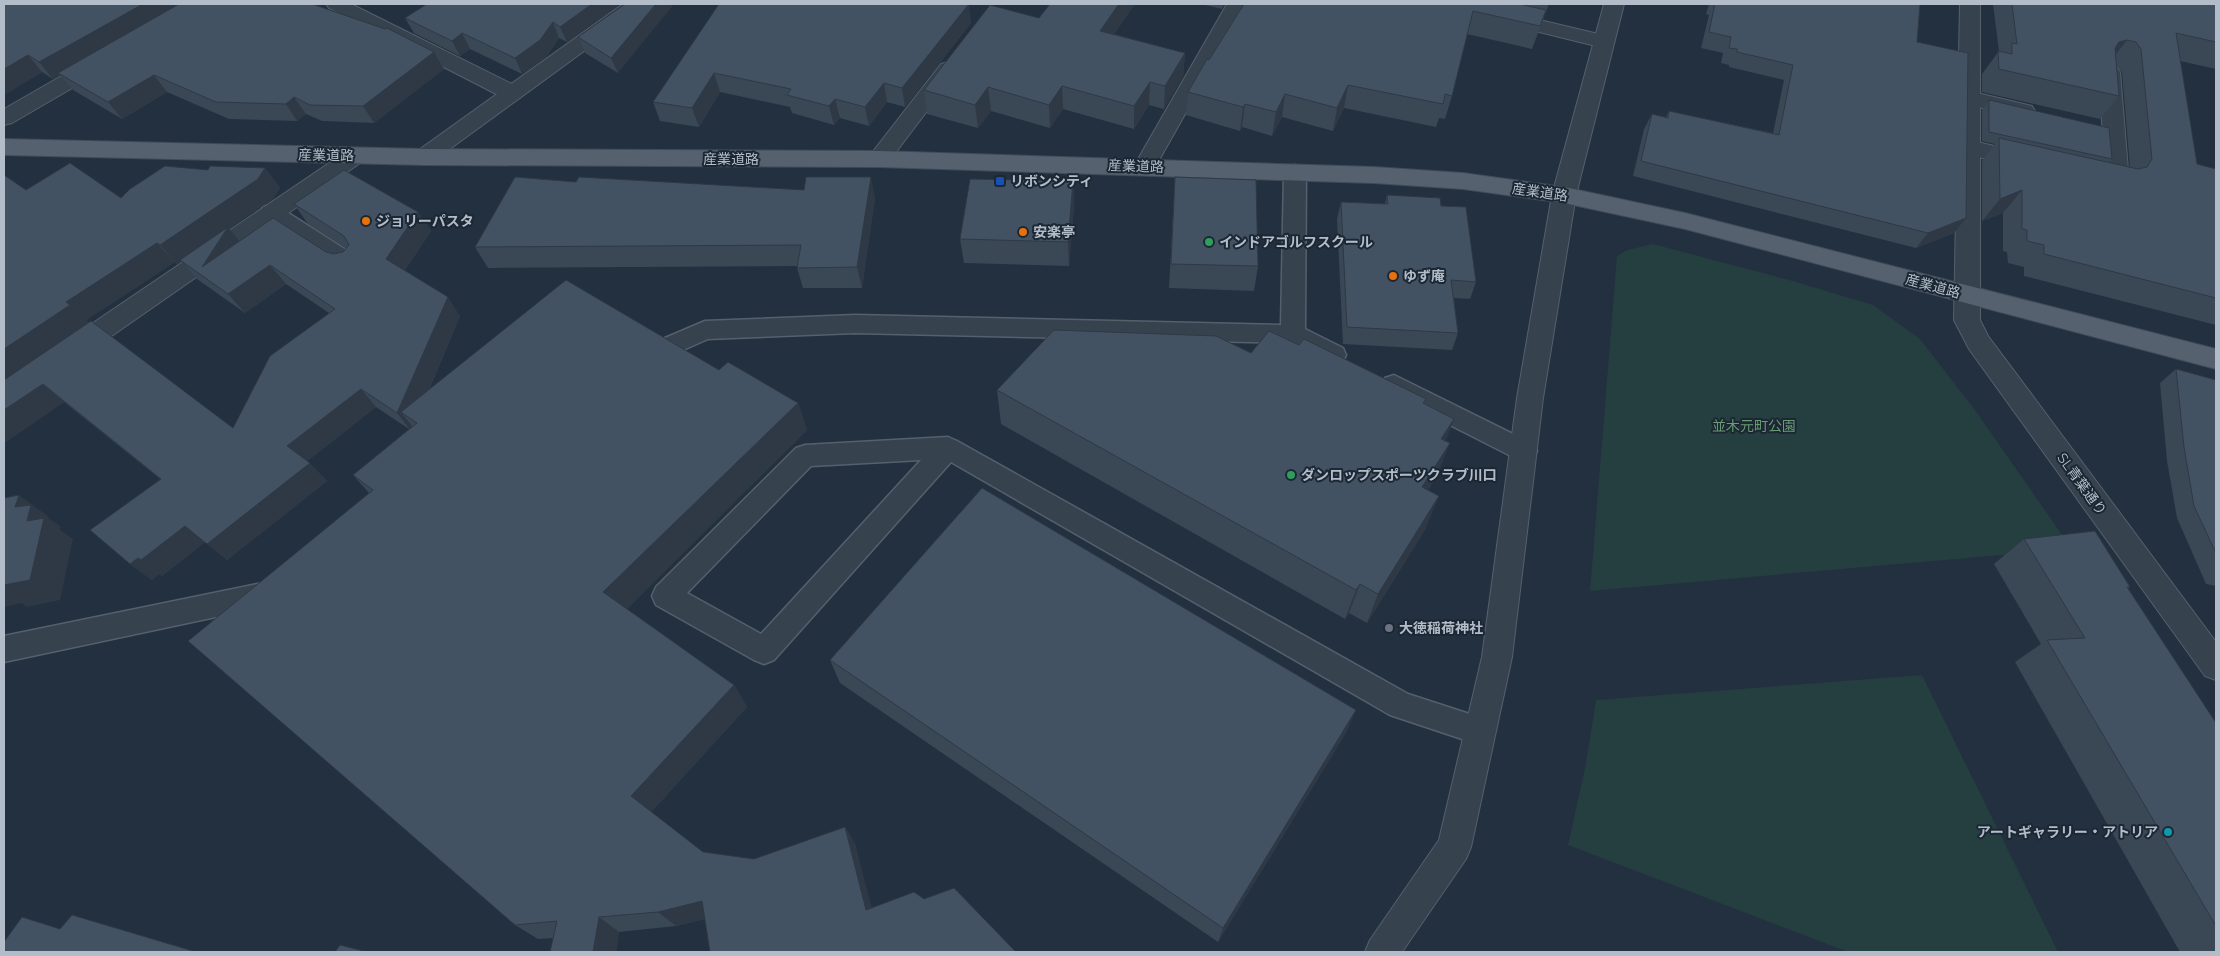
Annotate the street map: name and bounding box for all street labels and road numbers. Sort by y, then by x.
street label: 産業道路 [298,147,354,163]
street label: 産業道路 [703,151,759,167]
street label: 産業道路 [1108,157,1164,175]
street label: 産業道路 [1511,180,1569,204]
street label: 産業道路 [1904,271,1962,301]
street label: SL青葉通り [2054,450,2110,518]

